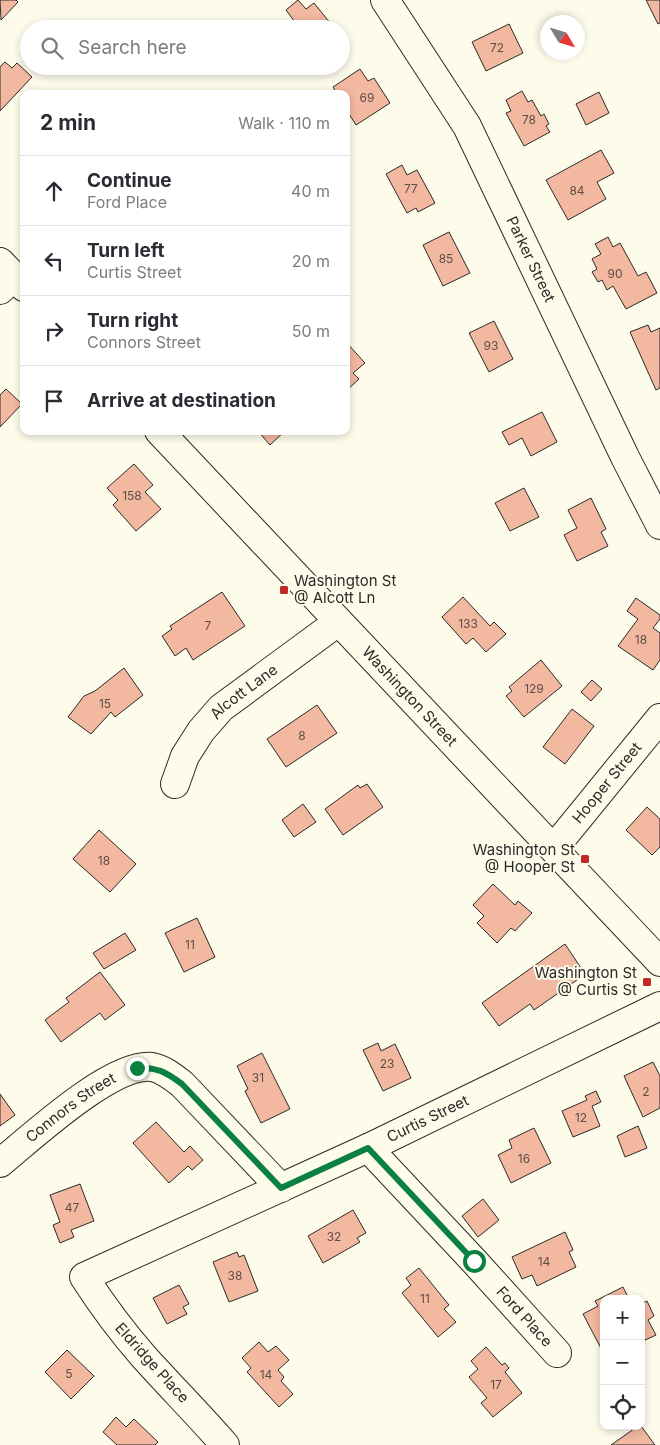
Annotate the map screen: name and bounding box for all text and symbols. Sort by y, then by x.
north arrow [540,15,585,60]
search box [20,20,350,75]
icon: search [38,34,66,62]
text: Search here [78,36,187,59]
house number: 72 [490,40,504,55]
house number: 69 [360,90,374,105]
text: 2 min [40,110,96,135]
house number: 78 [522,112,536,127]
text: Walk · 110 m [238,113,330,133]
text: Continue [87,169,172,192]
icon: ahead [40,177,68,205]
text: 40 m [291,181,330,201]
house number: 77 [404,181,418,196]
house number: 84 [569,183,585,198]
text: Ford Place [87,192,167,212]
street label: Parker Street [502,213,560,305]
text: Turn left [87,239,165,262]
icon: left [40,247,68,275]
text: 20 m [292,251,330,271]
house number: 85 [439,251,453,266]
text: Curtis Street [87,262,182,282]
house number: 90 [607,266,623,281]
text: Turn right [87,309,178,332]
icon: right [40,317,68,345]
text: 50 m [292,321,330,341]
text: Connors Street [87,332,201,352]
house number: 93 [484,338,498,353]
icon: arrive [40,387,68,415]
text: Arrive at destination [87,389,276,412]
house number: 158 [122,488,142,503]
place label: Washington St @ Alcott Ln [294,571,396,607]
marker: Washington St @ Alcott Ln [278,584,290,596]
house number: 133 [458,616,478,631]
house number: 7 [205,618,212,633]
house number: 18 [635,632,647,647]
street label: Washington Street [358,642,461,750]
street label: Alcott Lane [206,660,281,723]
house number: 129 [524,681,544,696]
house number: 15 [99,696,111,711]
house number: 8 [298,728,306,743]
street label: Hooper Street [568,738,645,827]
place label: Washington St @ Hooper St [473,840,575,876]
house number: 18 [98,853,110,868]
marker: Washington St @ Hooper St [579,853,591,865]
house number: 11 [185,937,195,952]
place label: Washington St @ Curtis St [535,963,637,999]
marker: Washington St @ Curtis St [641,976,653,988]
house number: 23 [380,1056,394,1071]
route end [126,1057,149,1080]
street label: Connors Street [21,1068,119,1146]
house number: 31 [252,1070,264,1085]
house number: 2 [642,1084,650,1099]
street label: Curtis Street [383,1091,472,1146]
house number: 12 [575,1110,587,1125]
house number: 16 [518,1151,530,1166]
house number: 47 [65,1200,79,1215]
house number: 32 [327,1229,341,1244]
route start [463,1250,486,1273]
house number: 14 [538,1254,551,1269]
house number: 38 [228,1268,242,1283]
street label: Ford Place [492,1282,557,1351]
house number: 11 [420,1291,430,1306]
map controls [600,1295,645,1430]
button: + [600,1295,645,1340]
street label: Eldridge Place [111,1319,193,1407]
button: − [600,1340,645,1385]
house number: 5 [65,1366,73,1381]
house number: 14 [260,1367,273,1382]
house number: 17 [490,1377,502,1392]
button: locate [600,1385,645,1430]

